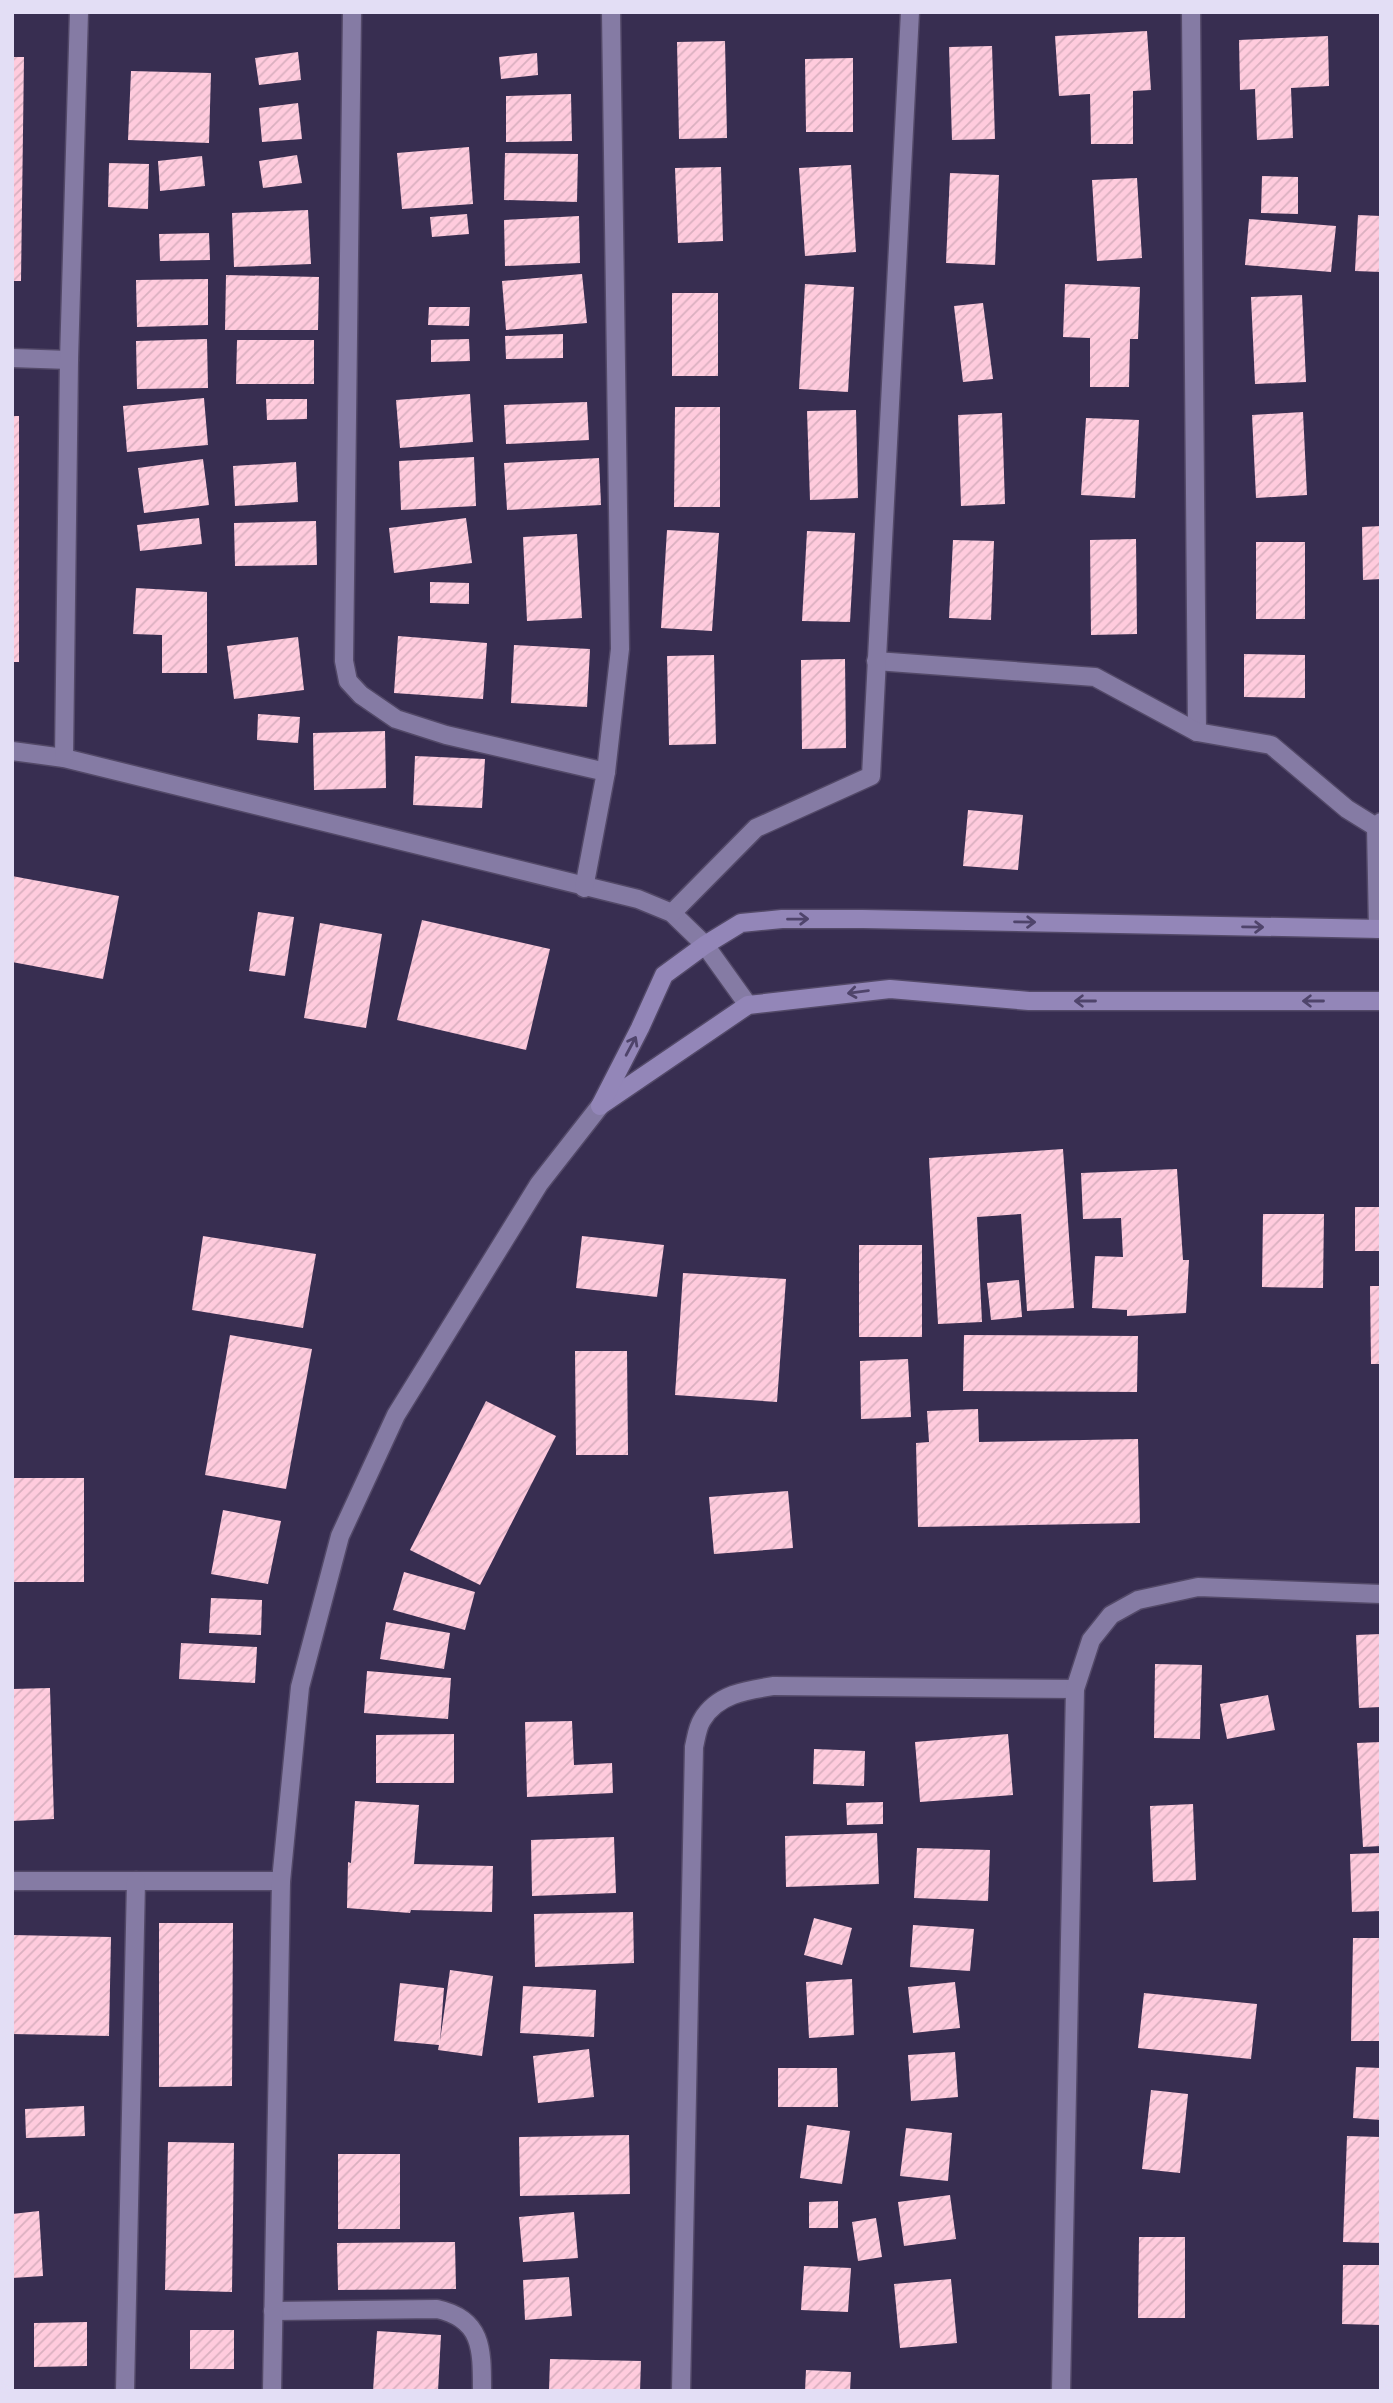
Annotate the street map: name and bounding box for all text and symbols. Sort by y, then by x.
one-way arrow [786,912,809,926]
one-way arrow [1014,915,1037,929]
one-way arrow [1241,920,1264,933]
one-way arrow [847,986,870,999]
one-way arrow [1074,994,1097,1008]
one-way arrow [1301,994,1324,1008]
one-way arrow [625,1036,639,1056]

